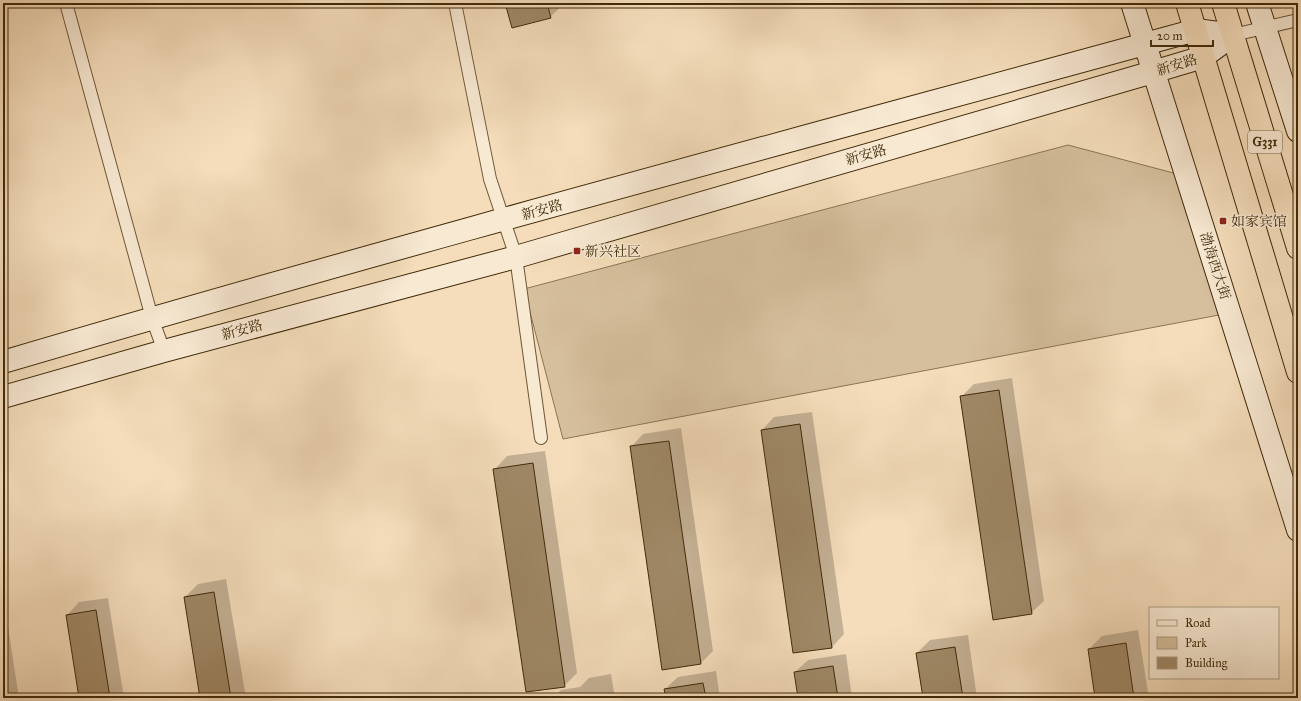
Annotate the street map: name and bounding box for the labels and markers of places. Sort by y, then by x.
place label: 如家宾馆 [1231,213,1287,230]
marker: 如家宾馆 [1218,216,1228,226]
place label: 新兴社区 [585,243,641,260]
marker: 新兴社区 [572,246,582,256]

